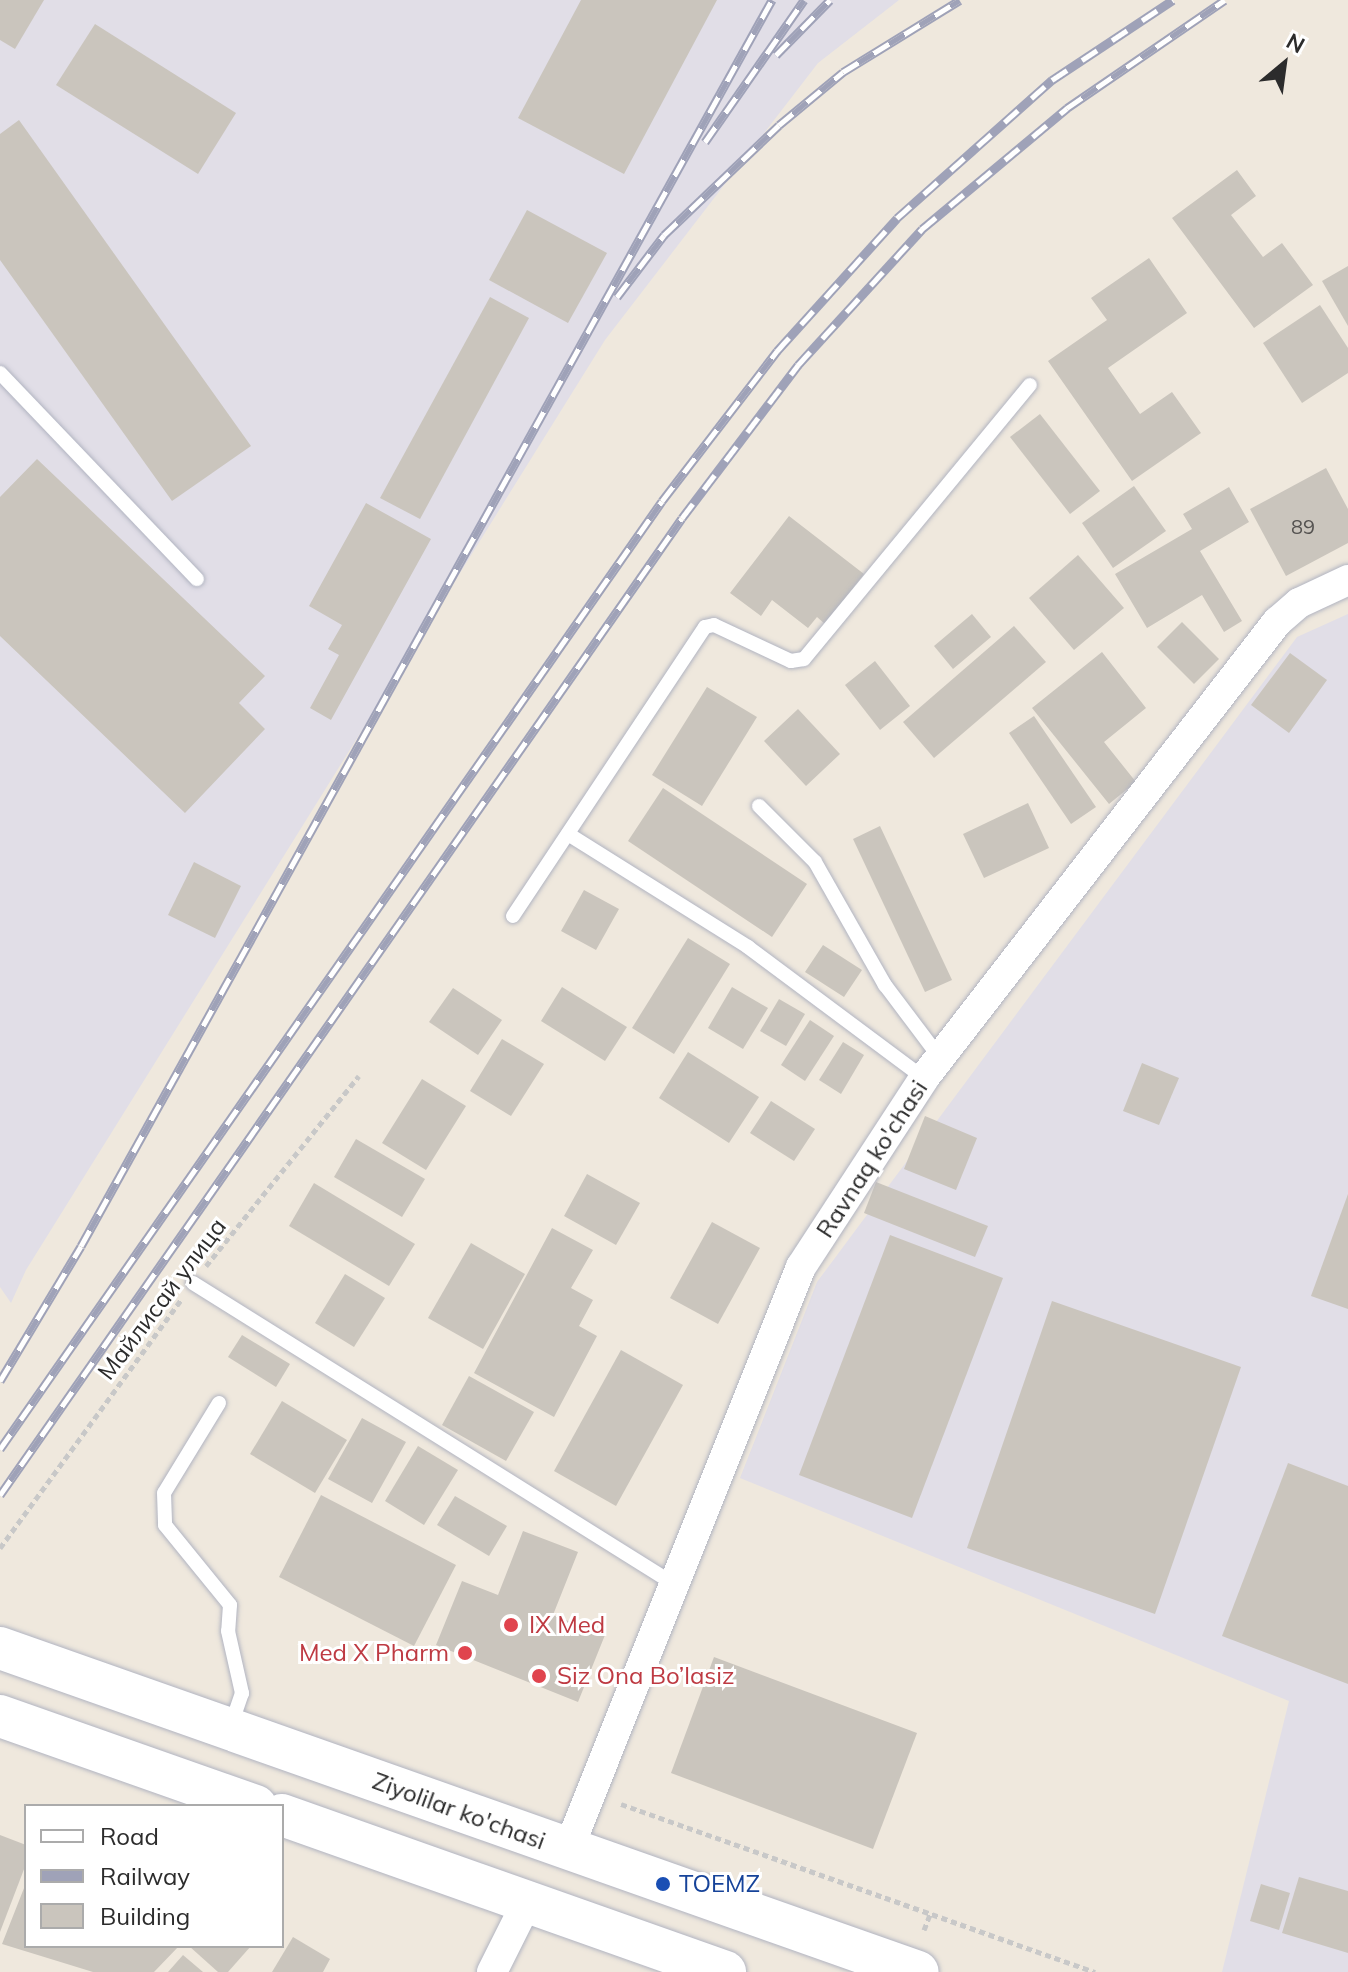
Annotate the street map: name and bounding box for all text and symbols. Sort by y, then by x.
north arrow [1244,24,1324,104]
text: N [1282,27,1310,59]
house number: 89 [1291,514,1315,538]
street label: Ravnaq ko'chasi [810,1075,934,1243]
street label: Майлисай улица [92,1212,232,1386]
place label: IX Med [529,1611,605,1639]
marker: IX Med [500,1614,522,1636]
place label: Med X Pharm [299,1639,449,1667]
marker: Med X Pharm [456,1644,474,1662]
place label: Siz Ona Bo’lasiz [557,1662,734,1690]
marker: Siz Ona Bo’lasiz [528,1665,550,1687]
street label: Ziyolilar ko'chasi [369,1766,549,1856]
legend [24,1804,284,1948]
text: Road [100,1821,159,1851]
text: Railway [100,1861,190,1891]
place label: TOEMZ [679,1870,760,1898]
marker: TOEMZ [654,1875,672,1893]
text: Building [100,1901,190,1931]

